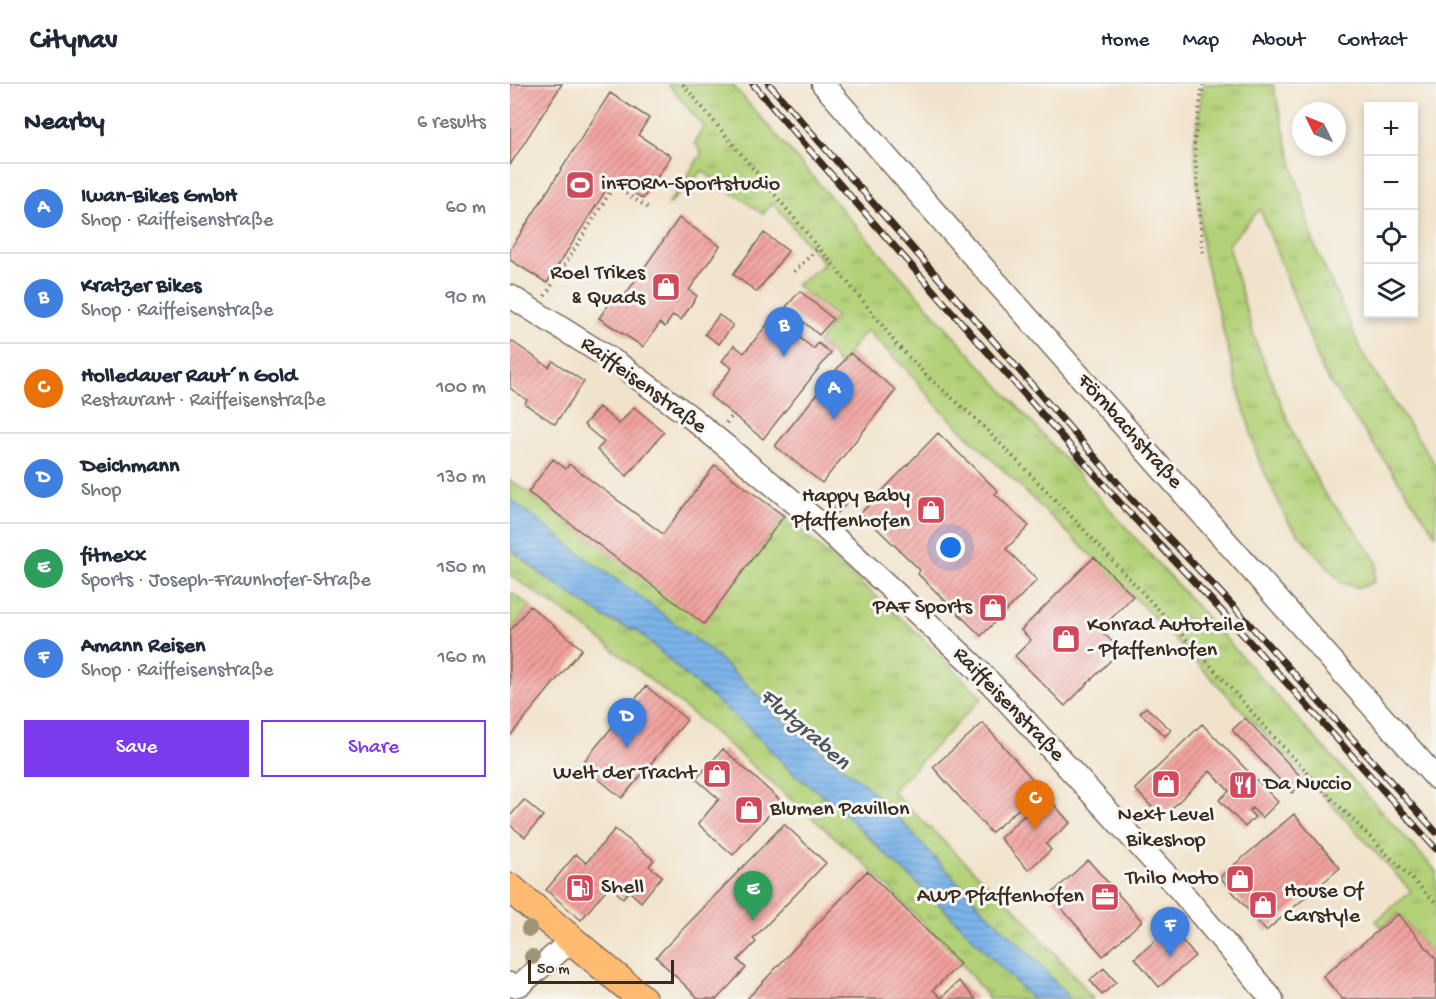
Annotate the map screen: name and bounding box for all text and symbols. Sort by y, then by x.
text: Citynav [30,25,118,58]
text: Home [1101,29,1149,54]
text: Map [1182,29,1219,54]
text: About [1252,29,1305,54]
text: Contact [1338,29,1406,54]
north arrow [1292,102,1346,156]
map controls [1364,102,1418,318]
button: + [1364,102,1418,156]
text: Nearby [24,108,105,139]
text: 6 results [417,112,486,135]
button: − [1364,156,1418,210]
sports icon: inFORM-Sportstudio [564,169,596,201]
place label: inFORM-Sportstudio [601,172,780,198]
text: Iwan-Bikes GmbH [81,184,237,210]
text: A [38,197,49,220]
text: 60 m [446,197,486,220]
text: Shop · Raiffeisenstraße [81,210,273,233]
button: locate [1364,210,1418,264]
place label: Roel Trikes & Quads [550,261,646,312]
button: layers [1364,264,1418,318]
shop icon: Roel Trikes & Quads [650,271,682,303]
text: Kratzer Bikes [81,274,201,300]
text: B [38,287,49,310]
text: 90 m [446,287,486,310]
text: Shop · Raiffeisenstraße [81,300,273,323]
pin: B [764,308,804,357]
street label: Raiffeisenstraße [575,331,712,441]
text: Holledauer Raut´n Gold [81,364,297,390]
street label: Förnbachstraße [1070,368,1188,495]
pin: A [814,370,854,420]
text: C [38,377,49,400]
text: 100 m [436,377,486,400]
text: Restaurant · Raiffeisenstraße [81,390,326,413]
text: Deichmann [81,454,180,480]
text: D [37,467,50,490]
text: 130 m [437,467,486,490]
text: Shop [81,480,121,503]
place label: Happy Baby Pfaffenhofen [791,484,911,535]
shop icon: Happy Baby Pfaffenhofen [915,494,947,526]
your location [936,533,965,562]
text: fitnexx [81,544,146,570]
text: E [37,557,50,580]
text: 150 m [437,557,486,580]
text: Sports · Joseph-Fraunhofer-Straße [81,570,371,593]
shop icon: PAF Sports [977,592,1009,624]
place label: PAF Sports [872,595,973,621]
place label: Konrad Autoteile - Pfaffenhofen [1087,613,1245,664]
shop icon: Konrad Autoteile - Pfaffenhofen [1050,623,1082,655]
text: Amann Reisen [81,634,205,660]
street label: Raiffeisenstraße [947,642,1070,768]
text: F [38,647,49,670]
text: 160 m [437,647,486,670]
text: Shop · Raiffeisenstraße [81,660,273,683]
water label: Flutgraben [753,683,856,778]
pin: D [608,698,646,748]
button: Save [24,720,249,777]
button: Share [261,720,486,777]
shop icon: Welt der Tracht [701,758,733,790]
place label: Welt der Tracht [553,761,698,787]
shop icon: Next Level Bikeshop [1150,768,1182,800]
restaurant icon: Da Nuccio [1227,769,1259,801]
place label: Da Nuccio [1262,772,1352,798]
pin: C [1016,780,1054,830]
shop icon: Blumen Pavillon [733,794,765,826]
place label: Blumen Pavillon [769,797,910,823]
place label: Next Level Bikeshop [1118,803,1215,854]
shop icon: Thilo Moto [1224,863,1256,895]
place label: Thilo Moto [1123,866,1219,892]
fuel station icon: Shell [564,872,596,904]
pin: E [734,872,772,921]
place label: Shell [601,875,644,901]
place label: House Of Carstyle [1284,879,1365,930]
office icon: AWP Pfaffenhofen [1089,881,1121,913]
place label: AWP Pfaffenhofen [917,884,1085,910]
shop icon: House Of Carstyle [1247,889,1279,921]
pin: F [1150,908,1190,957]
scale bar [528,957,674,984]
text: 50 m [537,961,570,980]

